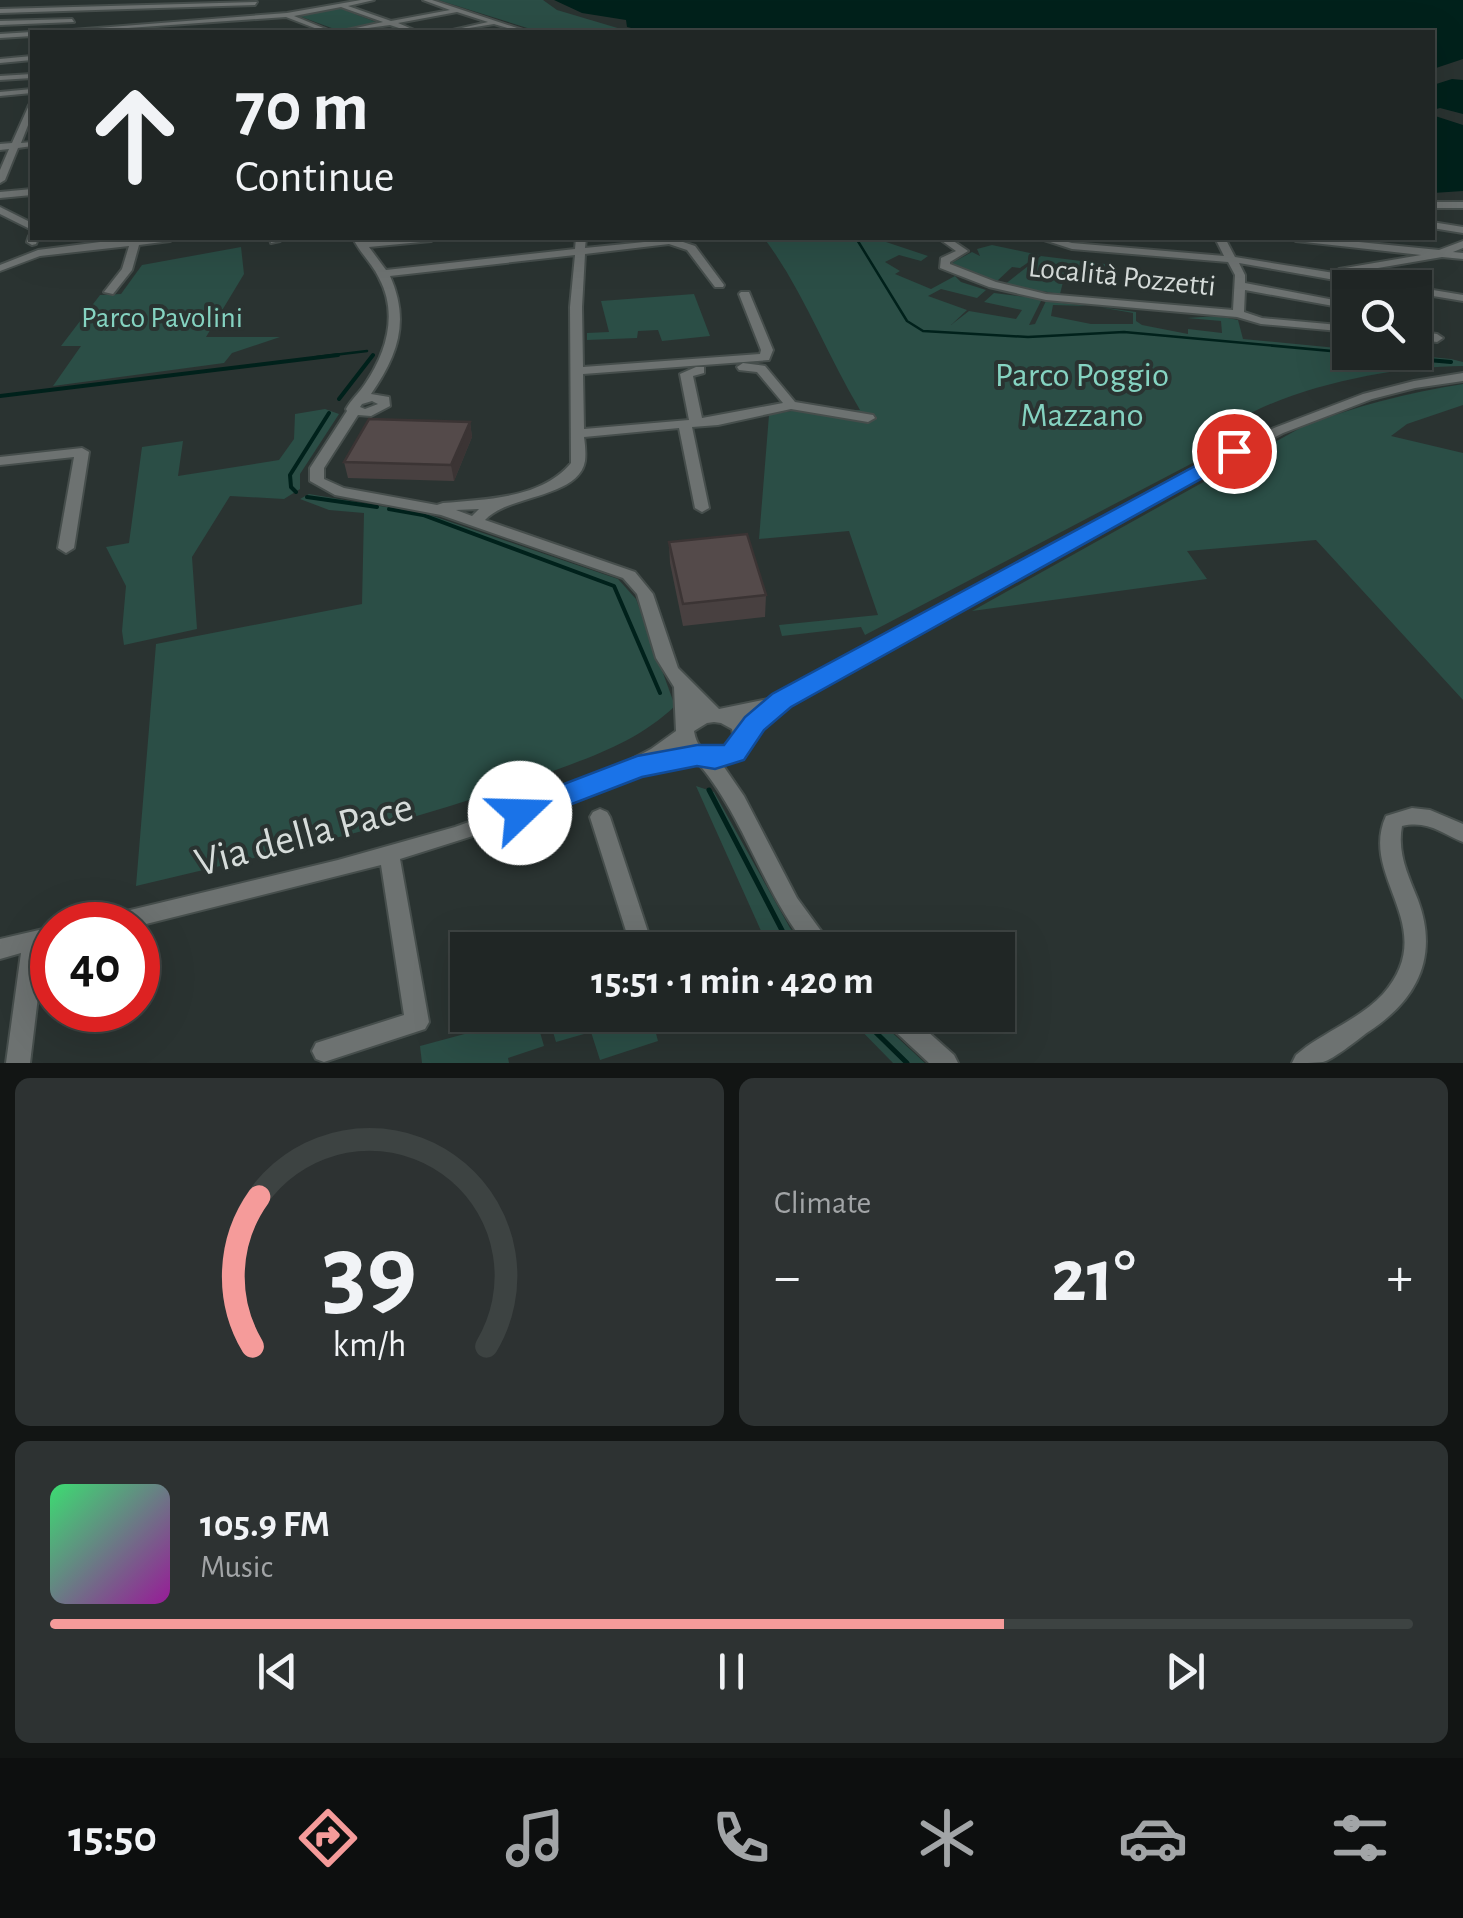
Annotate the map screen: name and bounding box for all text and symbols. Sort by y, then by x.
icon: ahead [70,70,200,200]
text: 70 m [235,73,369,143]
text: Continue [235,155,394,200]
street label: Località Pozzetti [1027,252,1217,302]
map controls [1332,270,1432,370]
button: search [1332,270,1432,370]
park label: Parco Pavolini [81,303,243,333]
park label: Parco Poggio Mazzano [995,358,1169,433]
pin [1192,409,1277,494]
icon: arrive [1207,424,1262,479]
position arrow [468,761,572,865]
street label: Via della Pace [190,786,418,884]
speed limit sign: 40 [30,902,160,1032]
text: 15:51 · 1 min · 420 m [591,963,874,1001]
text: Climate [774,1187,871,1219]
text: 39 [322,1221,417,1325]
text: 21° [1051,1240,1136,1315]
text: − [774,1250,800,1305]
text: + [1387,1250,1413,1305]
text: km/h [333,1327,406,1363]
text: 105.9 FM [200,1506,330,1544]
text: Music [200,1551,273,1583]
icon: previous [250,1644,305,1699]
icon: pause [704,1644,759,1699]
icon: next [1158,1644,1213,1699]
icon: directions [293,1803,363,1873]
icon: music [500,1803,570,1873]
icon: phone [706,1803,776,1873]
icon: climate [912,1803,982,1873]
icon: car [1118,1803,1188,1873]
icon: filters [1325,1803,1395,1873]
text: 15:50 [68,1815,157,1860]

